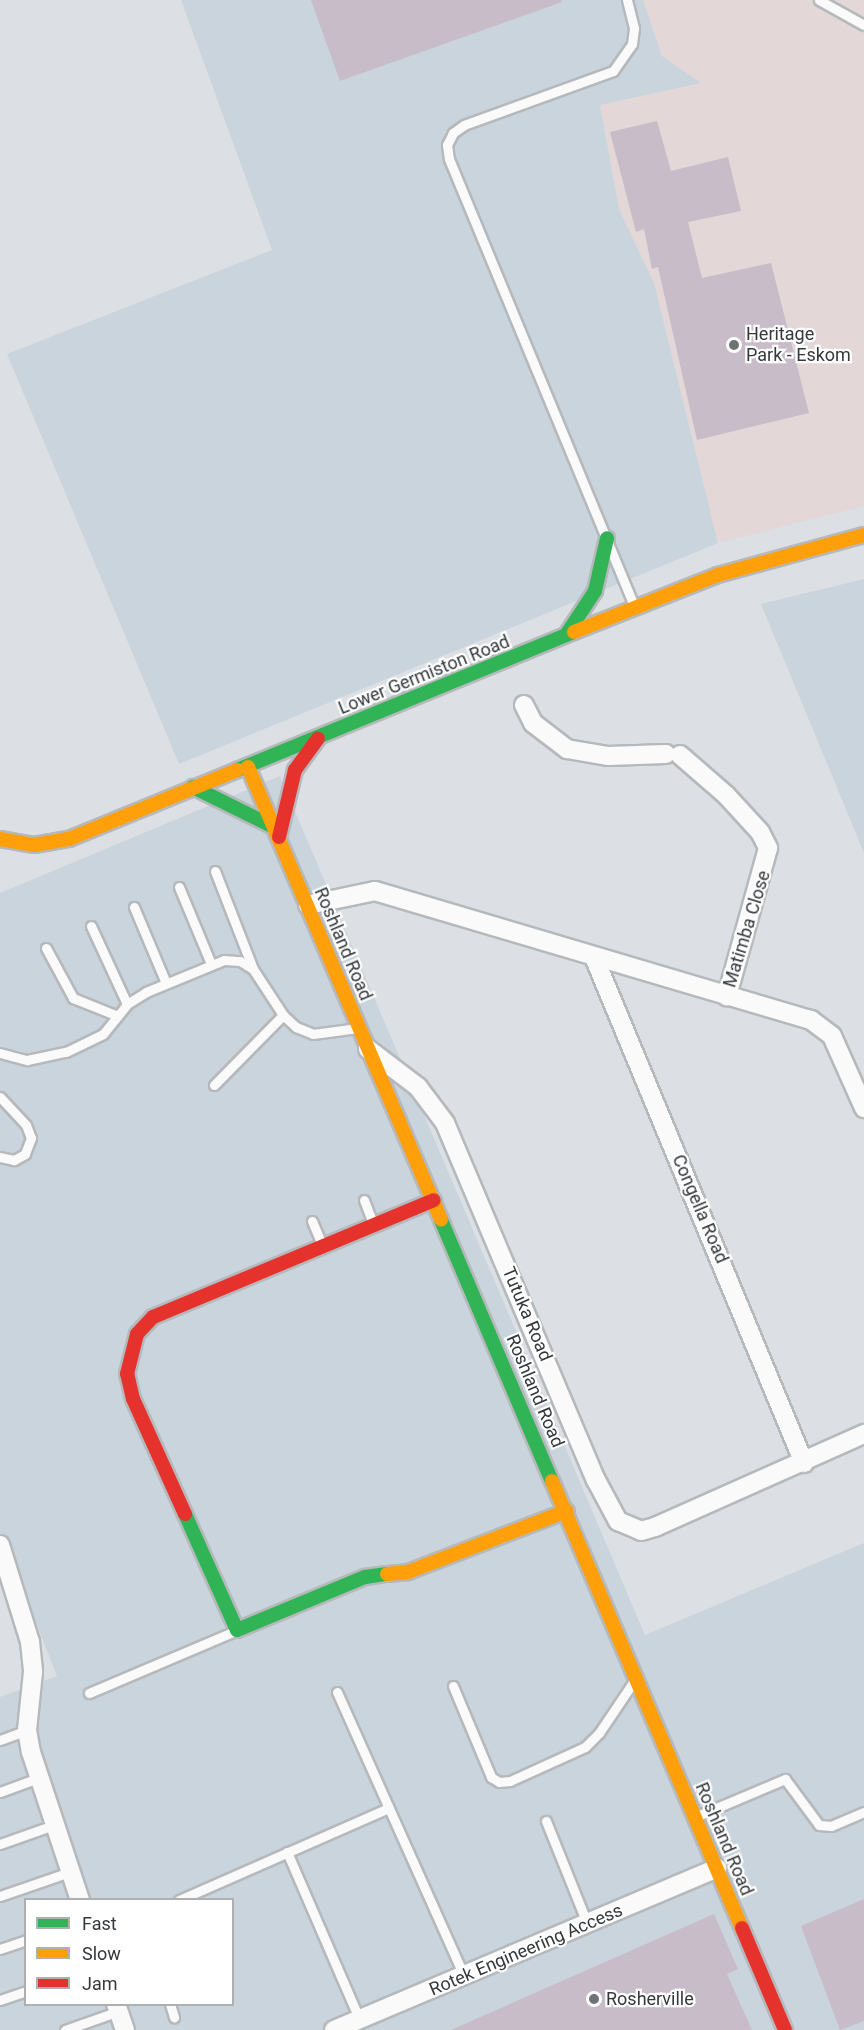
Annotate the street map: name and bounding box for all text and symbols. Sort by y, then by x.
place label: Heritage Park - Eskom [746,324,851,366]
marker: Heritage Park - Eskom [727,338,741,352]
street label: Lower Germiston Road [335,631,513,719]
street label: Matimba Close [719,868,775,990]
street label: Roshland Road [310,884,376,1004]
street label: Congella Road [667,1151,733,1267]
street label: Tutuka Road [497,1264,557,1364]
street label: Roshland Road [502,1331,568,1451]
street label: Roshland Road [691,1779,757,1899]
legend [24,1898,234,2006]
street label: Rotek Engineering Access [426,1899,626,2001]
text: Fast [82,1913,117,1934]
text: Slow [82,1943,121,1964]
text: Jam [82,1973,118,1994]
place label: Rosherville [606,1988,694,2010]
marker: Rosherville [587,1992,601,2006]

